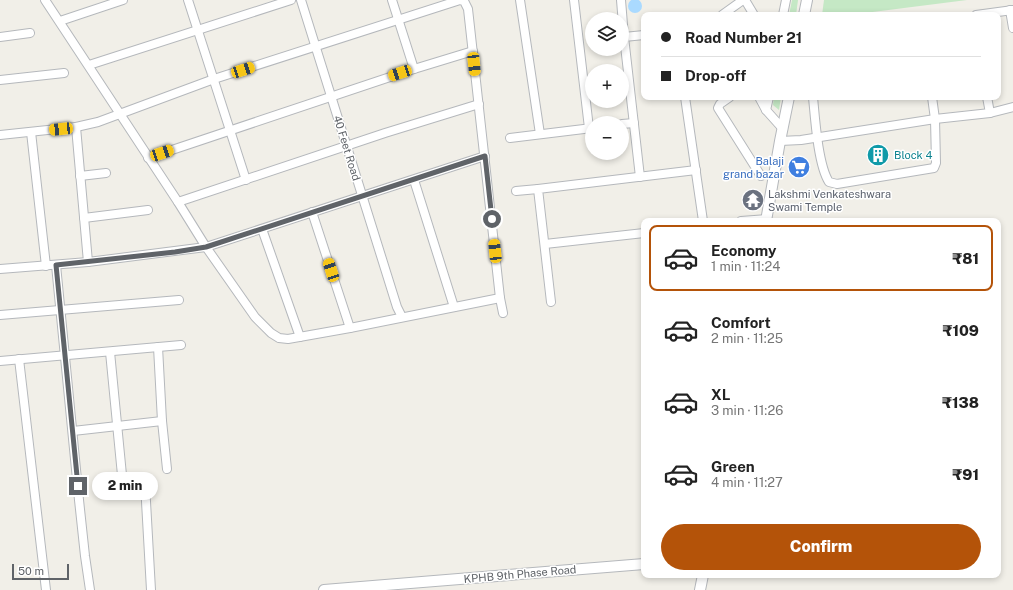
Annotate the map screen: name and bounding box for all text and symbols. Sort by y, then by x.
map controls [585,12,629,160]
button: layers [585,12,629,56]
text: Road Number 21 [685,29,802,46]
car [467,51,481,77]
car [230,61,256,79]
car [387,64,413,82]
button: + [585,64,629,108]
text: Drop-off [685,67,746,84]
street label: 40 Feet Road [331,114,363,182]
button: − [585,116,629,160]
car [48,122,74,136]
building icon: Block 4 [865,142,891,168]
car [149,143,175,163]
place label: Block 4 [894,149,932,161]
supermarket icon: Balaji grand bazar [786,154,812,180]
place label: Balaji grand bazar [723,155,784,180]
temple icon: Lakshmi Venkateshwara Swami Temple [740,187,766,213]
place label: Lakshmi Venkateshwara Swami Temple [768,188,891,213]
route start [483,210,501,228]
car [488,238,502,264]
icon: car [663,240,699,276]
text: Economy [711,242,776,259]
text: ₹81 [952,250,979,267]
car [322,257,340,283]
text: 1 min · 11:24 [711,259,780,274]
icon: car [663,312,699,348]
text: Comfort [711,314,771,331]
text: ₹109 [942,322,979,339]
text: 2 min · 11:25 [711,331,783,346]
icon: car [663,384,699,420]
text: XL [711,386,730,403]
text: ₹138 [942,394,979,411]
text: 3 min · 11:26 [711,403,783,418]
icon: car [663,456,699,492]
text: Green [711,458,755,475]
text: ₹91 [952,466,979,483]
callout: 2 min [92,472,158,500]
text: 4 min · 11:27 [711,475,783,490]
route end [69,477,87,495]
text: 2 min [108,478,142,493]
button: Confirm [661,524,981,570]
scale bar [12,562,69,581]
street label: KPHB 9th Phase Road [463,563,577,585]
text: 50 m [18,565,44,577]

